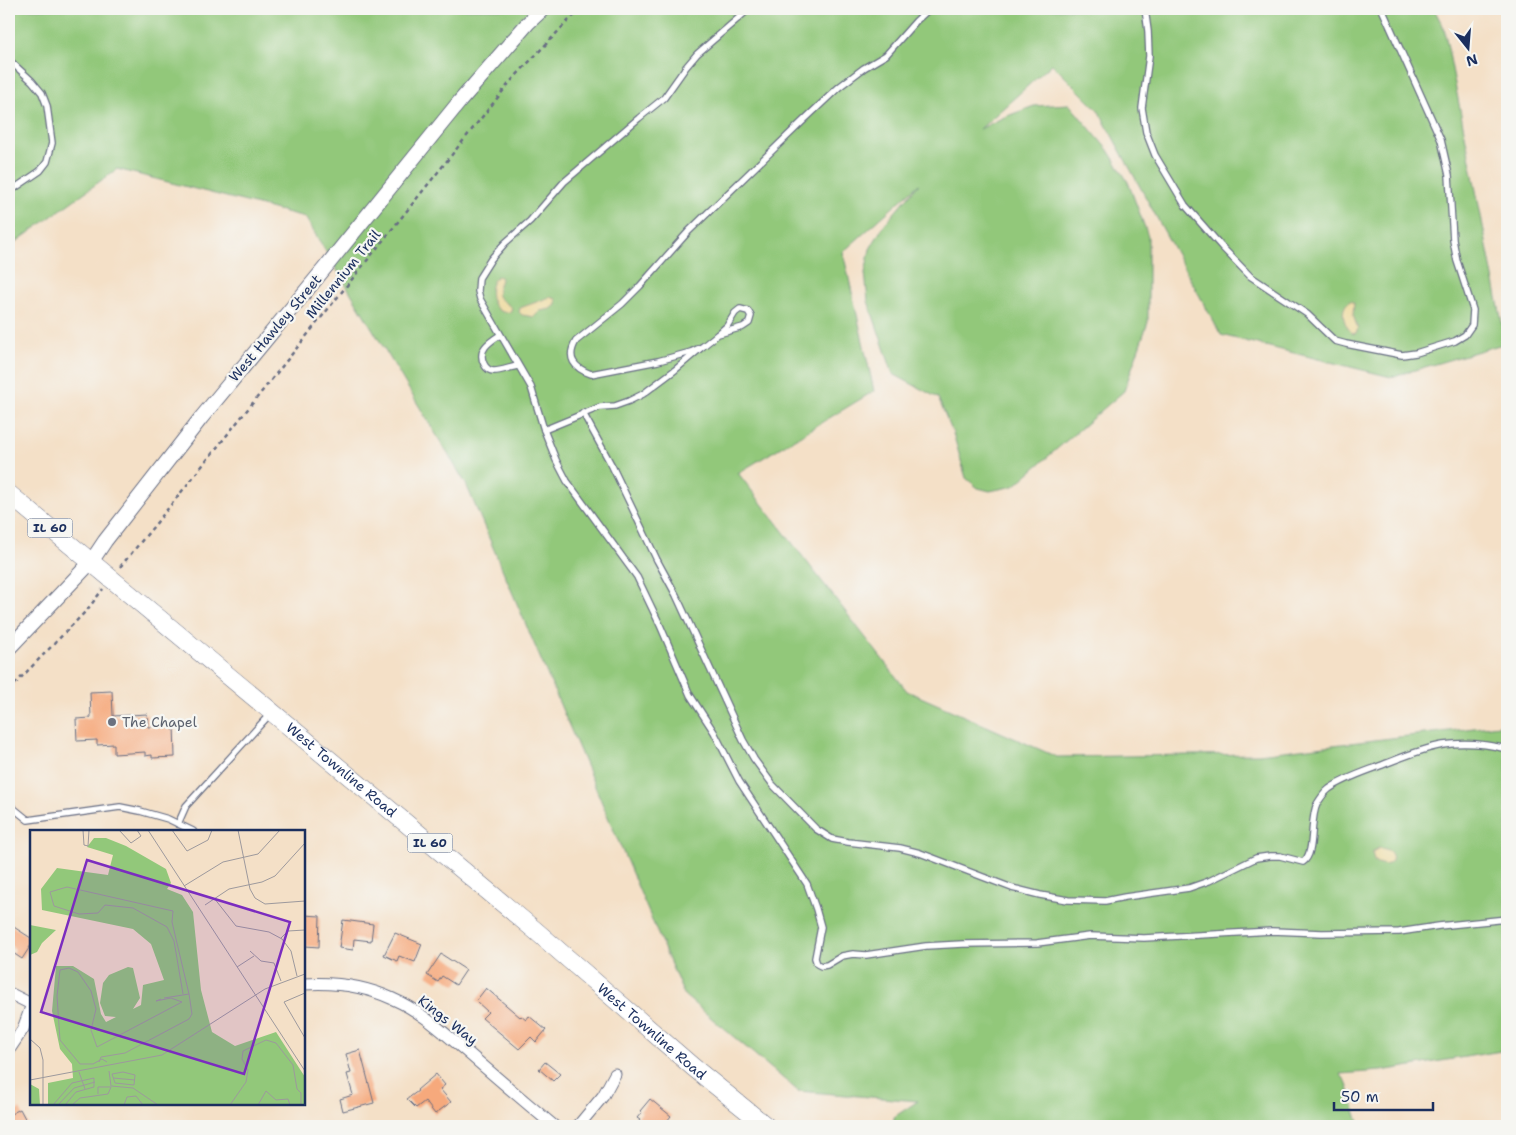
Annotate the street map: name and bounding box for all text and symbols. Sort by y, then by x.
north arrow [1444,22,1494,72]
text: N [1464,50,1480,71]
street label: Millennium Trail [302,225,385,322]
street label: West Hawley Street [225,271,325,385]
road number: IL 60 [28,518,72,538]
place label: The Chapel [122,713,198,731]
marker: The Chapel [106,716,118,728]
street label: West Townline Road [282,719,401,821]
inset map [30,830,305,1105]
road number: IL 60 [408,834,452,852]
street label: West Townline Road [594,979,710,1083]
street label: Kings Way [415,991,481,1049]
scale bar [1334,1080,1432,1112]
text: 50 m [1341,1087,1379,1107]

